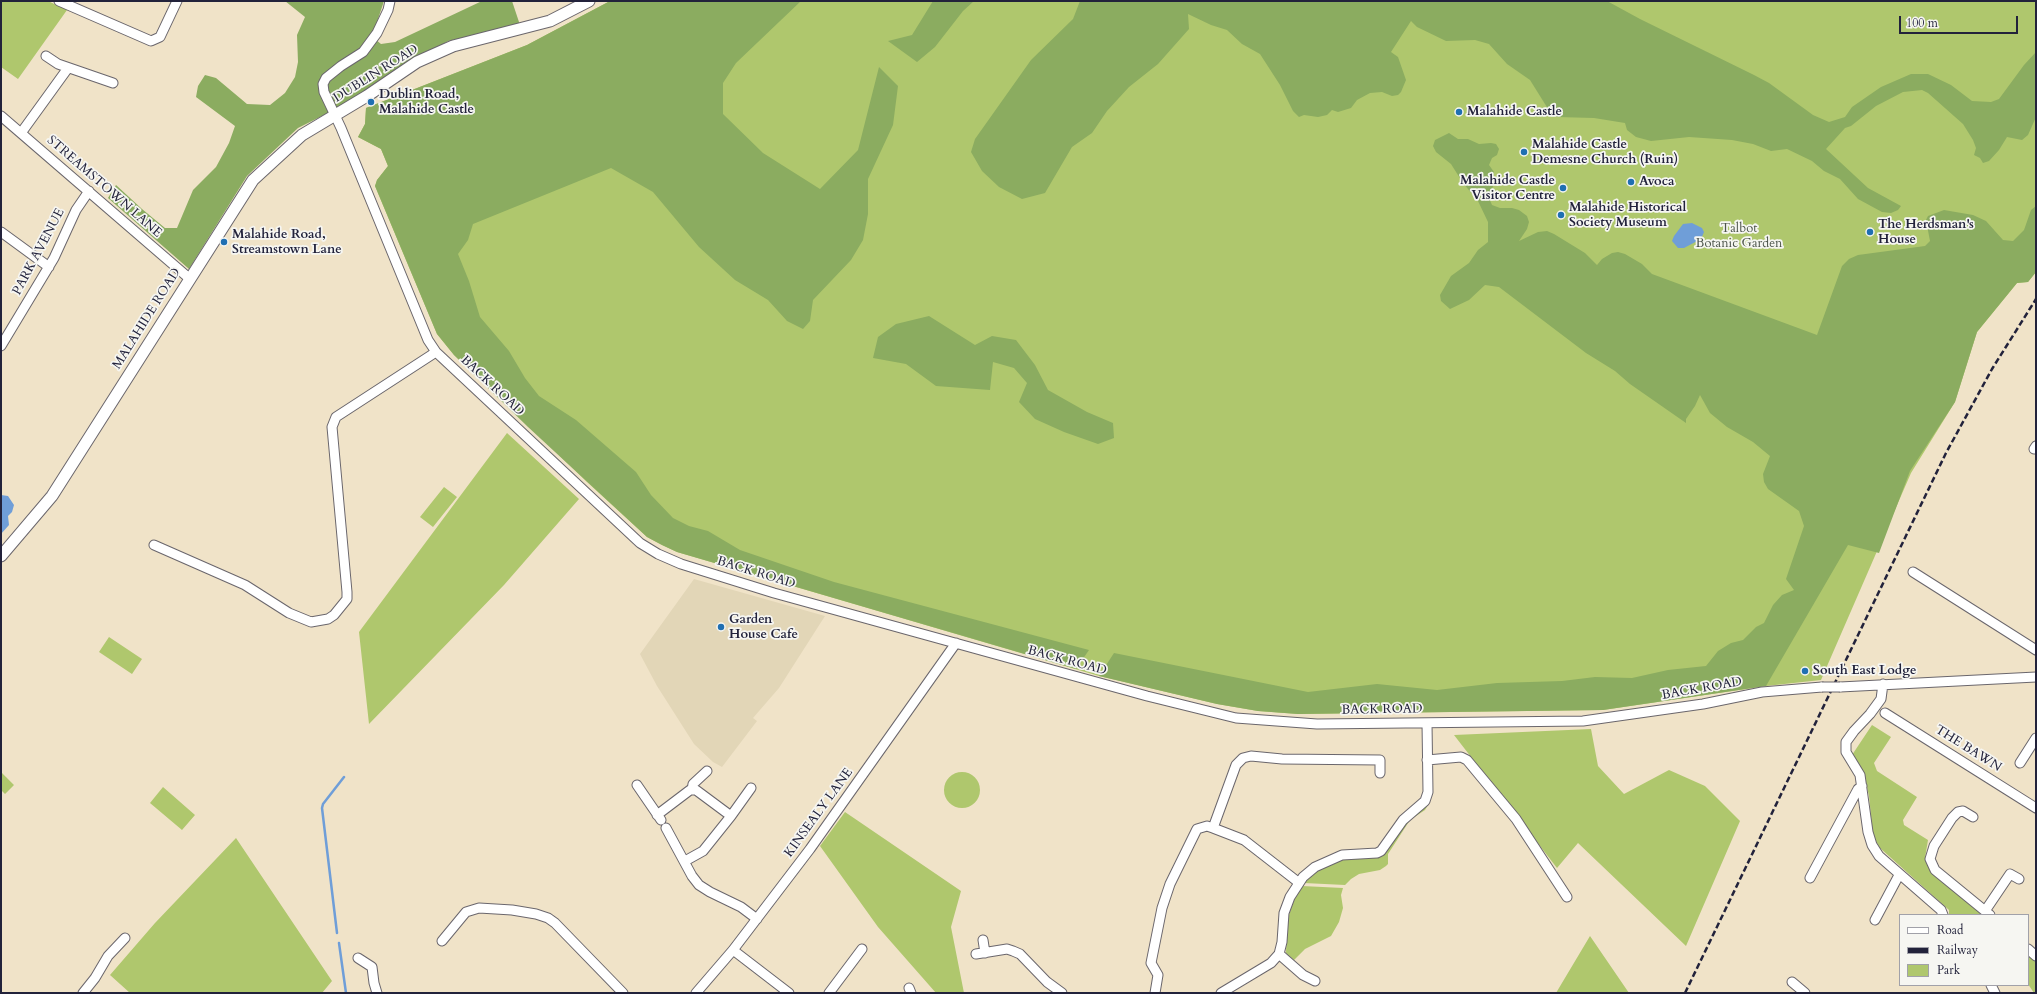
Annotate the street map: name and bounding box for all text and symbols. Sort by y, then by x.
scale bar [1901,8,2020,34]
text: 100 m [1906,15,1938,31]
street label: DUBLIN ROAD [331,42,421,106]
place label: Dublin Road, Malahide Castle [379,87,474,118]
marker: Dublin Road, Malahide Castle [366,97,376,107]
place label: Malahide Castle [1467,104,1562,120]
marker: Malahide Castle [1454,107,1464,117]
street label: STREAMSTOWN LANE [43,133,165,241]
place label: Malahide Castle Demesne Church (Ruin) [1532,137,1678,168]
marker: Malahide Castle Demesne Church (Ruin) [1519,147,1529,157]
place label: Malahide Castle Visitor Centre [1460,173,1555,204]
place label: Avoca [1639,174,1674,190]
marker: Avoca [1626,177,1636,187]
marker: Malahide Castle Visitor Centre [1558,183,1568,193]
place label: Malahide Historical Society Museum [1569,200,1686,231]
street label: PARK AVENUE [10,206,68,298]
marker: Malahide Historical Society Museum [1556,210,1566,220]
place label: The Herdsman's House [1878,217,1974,248]
park label: Talbot Botanic Garden [1696,221,1782,252]
place label: Malahide Road, Streamstown Lane [232,227,342,258]
marker: The Herdsman's House [1865,227,1875,237]
marker: Malahide Road, Streamstown Lane [219,237,229,247]
street label: MALAHIDE ROAD [110,266,184,372]
street label: BACK ROAD [457,353,527,419]
street label: BACK ROAD [715,554,797,592]
place label: Garden House Cafe [729,612,798,643]
marker: Garden House Cafe [716,622,726,632]
street label: BACK ROAD [1026,643,1108,679]
place label: South East Lodge [1813,663,1916,679]
marker: South East Lodge [1800,666,1810,676]
street label: BACK ROAD [1661,674,1743,704]
street label: BACK ROAD [1341,701,1423,719]
street label: THE BAWN [1932,722,2004,776]
street label: KINSEALY LANE [781,765,857,861]
legend [1899,914,2029,986]
text: Road [1937,922,1963,938]
text: Railway [1937,942,1978,958]
text: Park [1937,962,1960,978]

